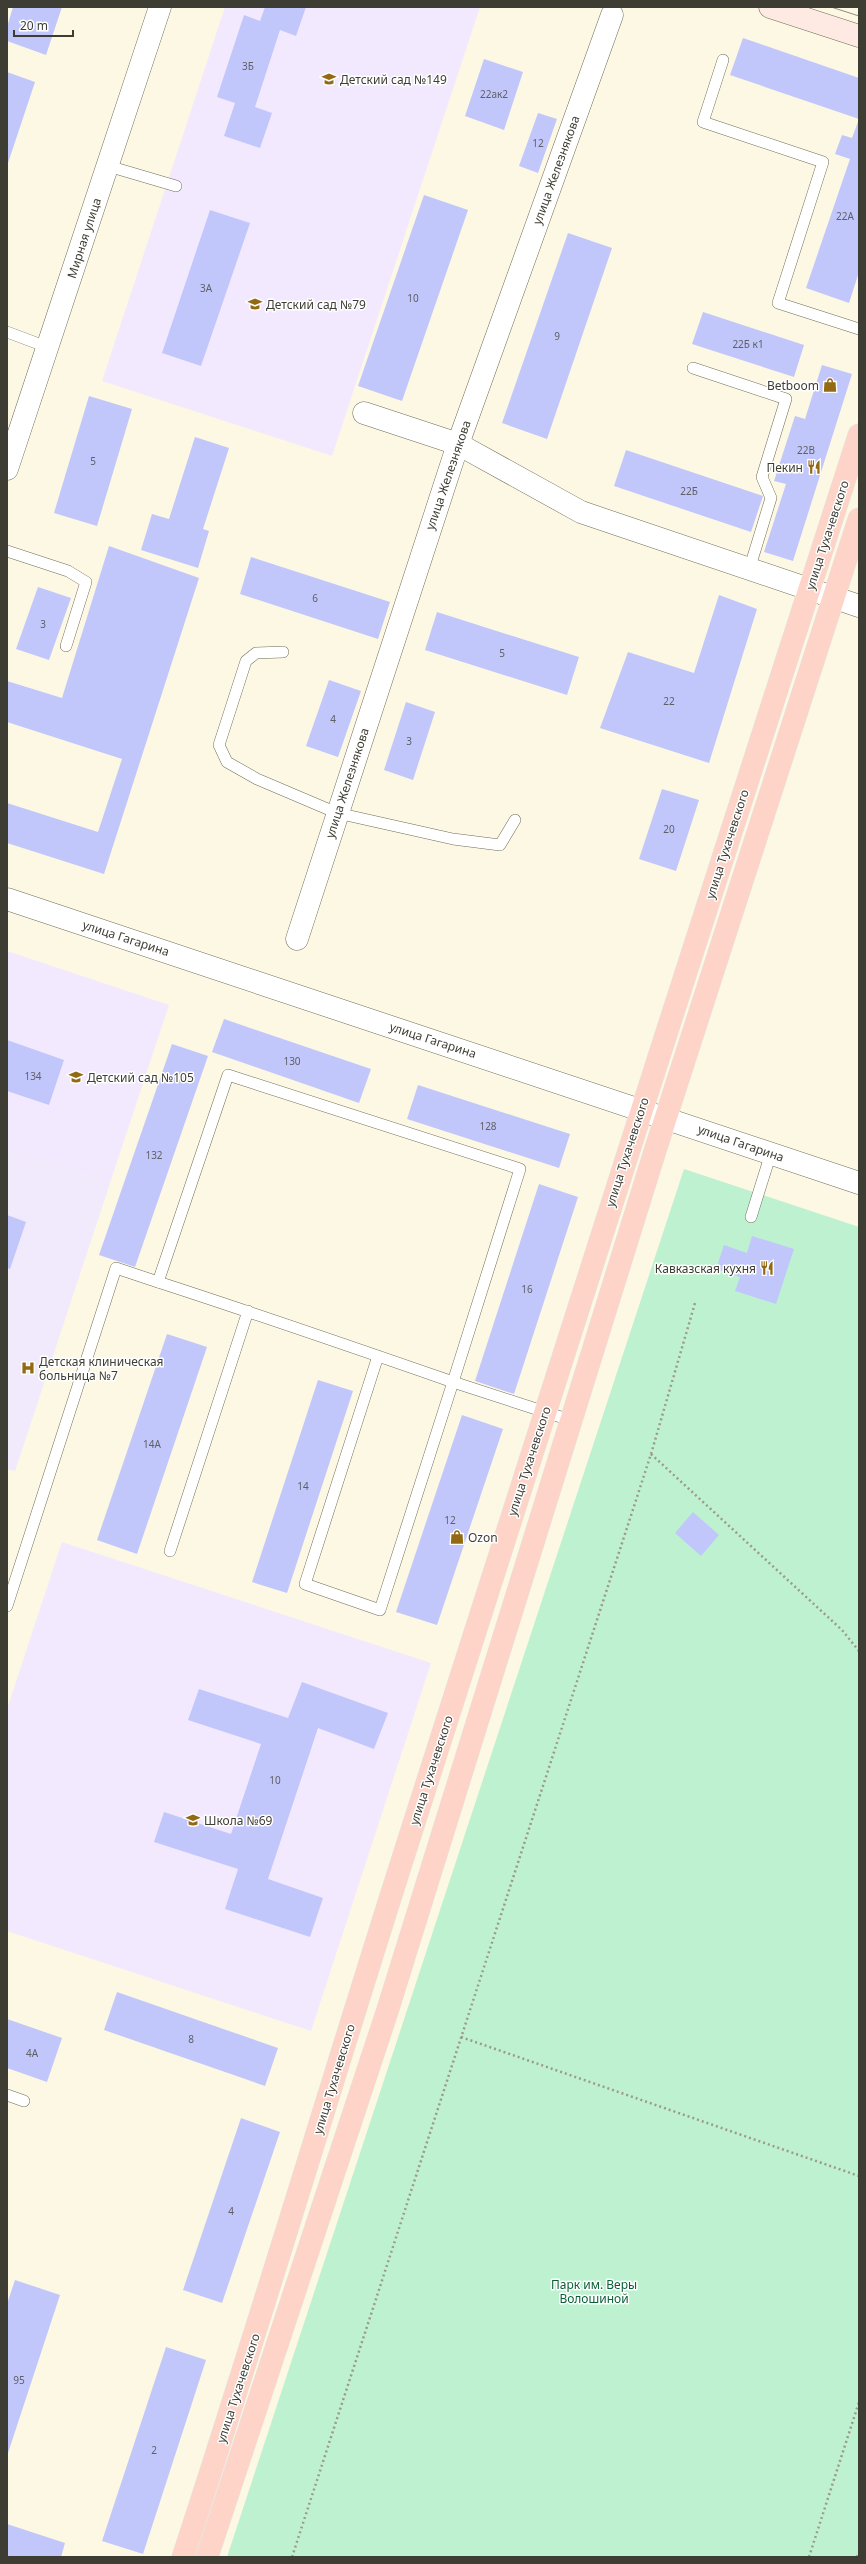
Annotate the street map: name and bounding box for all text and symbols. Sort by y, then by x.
scale bar [14,12,73,38]
text: 20 m [20,17,48,34]
house number: 3Б [242,59,254,73]
school or university icon: Детский сад №149 [321,71,337,87]
place label: Детский сад №149 [340,71,447,88]
house number: 22ак2 [480,87,508,101]
street label: улица Железнякова [528,113,584,227]
house number: 12 [532,136,544,150]
street label: Мирная улица [63,196,105,280]
house number: 22А [836,209,855,223]
house number: 3А [200,281,213,295]
house number: 10 [407,291,419,305]
school or university icon: Детский сад №79 [247,296,263,312]
place label: Детский сад №79 [266,296,366,313]
house number: 9 [554,329,560,343]
house number: 22Б к1 [732,337,764,351]
place label: Betboom [767,377,819,394]
shop icon: Betboom [822,377,838,393]
street label: улица Железнякова [421,418,475,532]
house number: 22В [797,443,815,457]
house number: 5 [90,454,96,468]
place label: Пекин [766,459,803,476]
restaurant icon: Пекин [806,459,822,475]
street label: улица Тухачевского [801,478,853,592]
house number: 22Б [680,484,698,498]
house number: 6 [312,591,318,605]
house number: 3 [40,617,46,631]
house number: 5 [499,646,505,660]
house number: 22 [663,694,675,708]
house number: 4 [330,712,336,726]
street label: улица Железнякова [321,726,373,840]
house number: 3 [406,734,412,748]
street label: улица Тухачевского [701,787,753,901]
house number: 20 [663,822,675,836]
street label: улица Гагарина [80,916,172,960]
street label: улица Гагарина [387,1018,479,1062]
house number: 130 [283,1054,301,1068]
house number: 134 [24,1069,42,1083]
school or university icon: Детский сад №105 [68,1069,84,1085]
place label: Детский сад №105 [87,1069,194,1086]
street label: улица Тухачевского [601,1095,653,1209]
house number: 128 [479,1119,497,1133]
street label: улица Гагарина [696,1120,786,1166]
house number: 132 [145,1148,163,1162]
place label: Кавказская кухня [655,1260,756,1277]
restaurant icon: Кавказская кухня [759,1260,775,1276]
house number: 16 [521,1282,533,1296]
place label: Детская клиническая больница №7 [39,1353,163,1384]
hospital icon: Детская клиническая больница №7 [20,1360,36,1376]
street label: улица Тухачевского [503,1404,555,1518]
house number: 14А [143,1437,162,1451]
house number: 14 [297,1479,309,1493]
house number: 12 [444,1513,456,1527]
shop icon: Ozon [449,1529,465,1545]
place label: Ozon [468,1529,498,1546]
street label: улица Тухачевского [405,1713,457,1827]
house number: 10 [269,1773,281,1787]
school or university icon: Школа №69 [185,1812,201,1828]
place label: Школа №69 [204,1812,273,1829]
street label: улица Тухачевского [309,2022,359,2136]
house number: 8 [188,2032,194,2046]
house number: 4А [26,2046,39,2060]
house number: 4 [228,2204,234,2218]
park label: Парк им. Веры Волошиной [551,2276,637,2307]
street label: улица Тухачевского [212,2331,264,2445]
house number: 95 [13,2373,25,2387]
house number: 2 [151,2443,157,2457]

